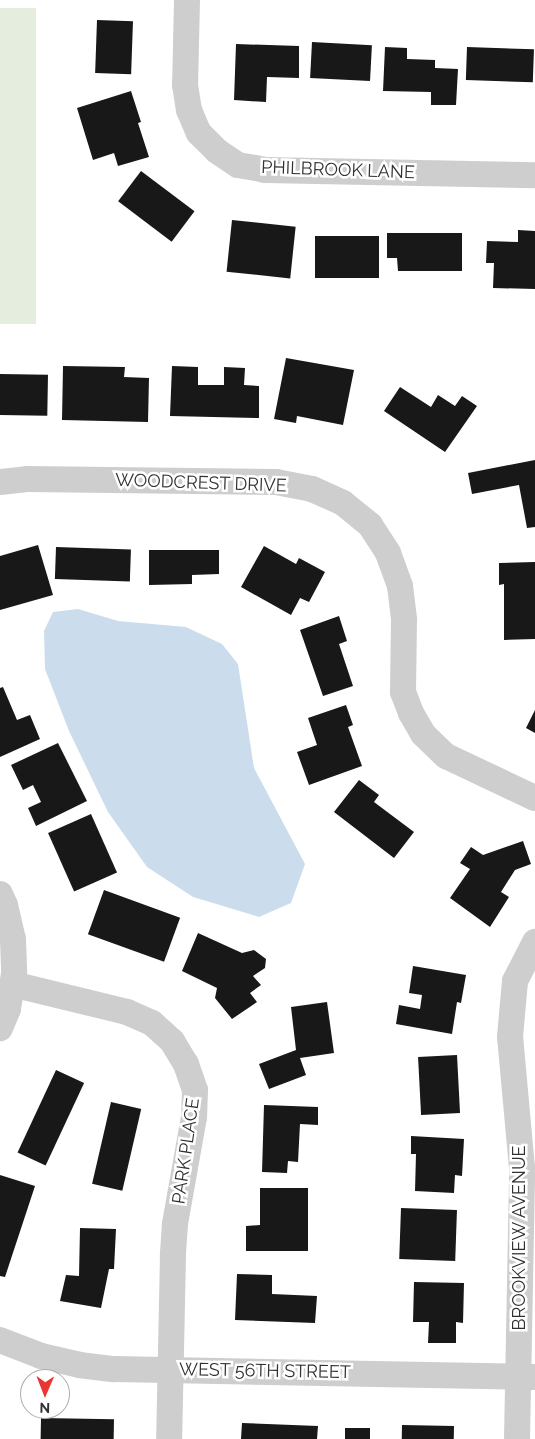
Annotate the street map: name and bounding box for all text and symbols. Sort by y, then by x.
street label: PHILBROOK LANE [261,157,415,183]
street label: WOODCREST DRIVE [115,469,287,497]
street label: PARK PLACE [168,1096,204,1206]
street label: BROOKVIEW AVENUE [508,1145,530,1331]
street label: WEST 56TH STREET [179,1359,351,1383]
north arrow [20,1369,70,1419]
text: N [39,1400,50,1416]

